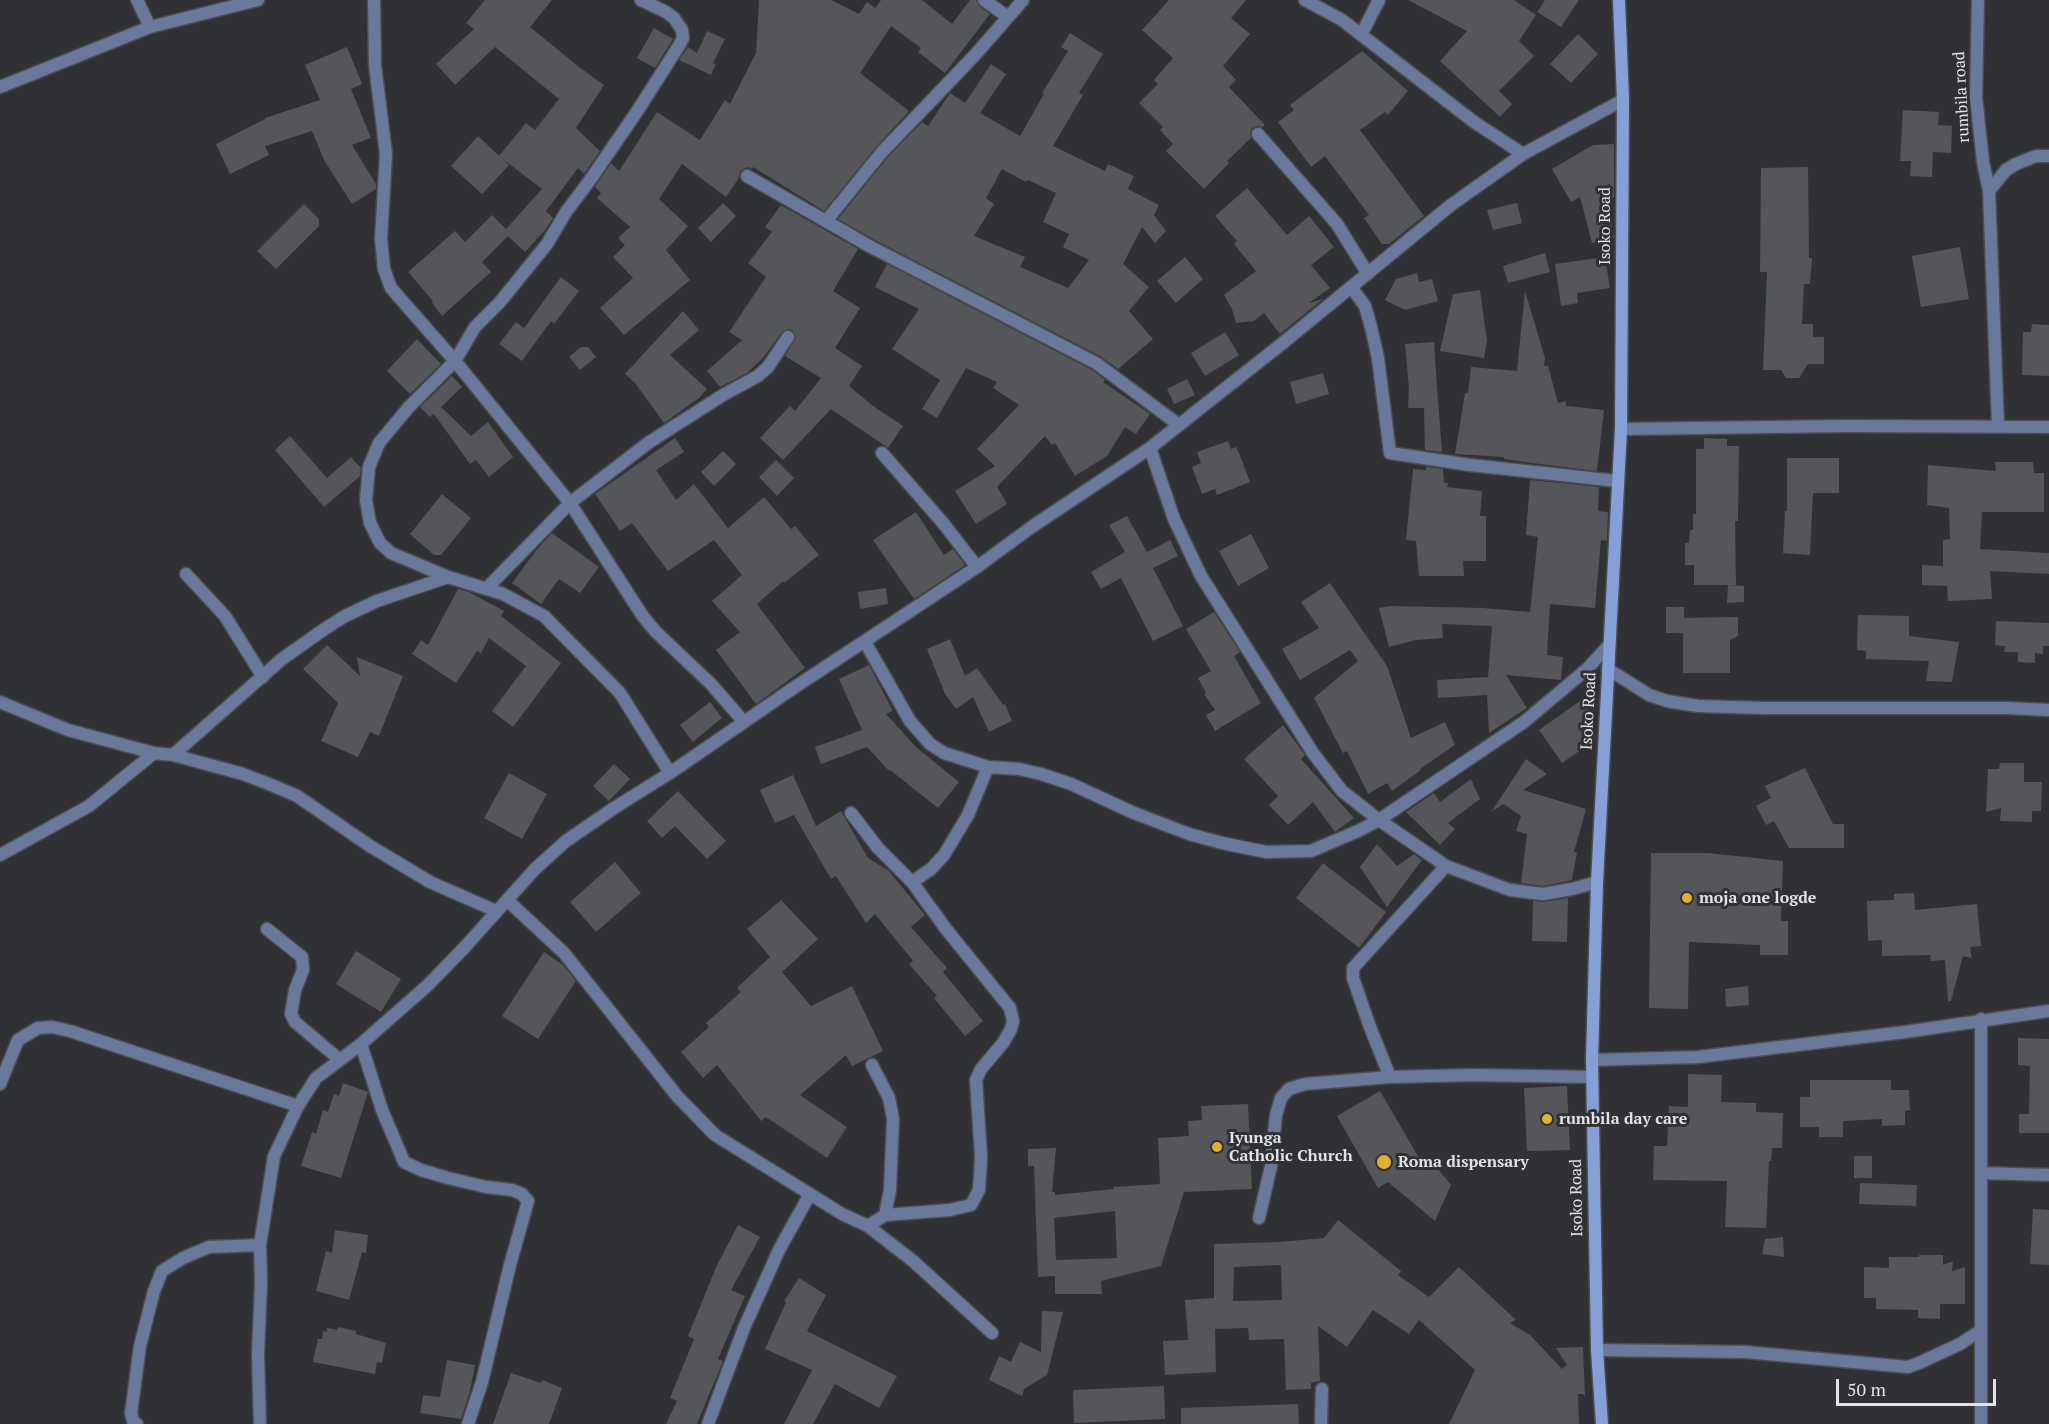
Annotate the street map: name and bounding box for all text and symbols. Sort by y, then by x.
street label: rumbila road [1950,51,1974,143]
street label: Isoko Road [1595,187,1615,265]
street label: Isoko Road [1577,672,1601,750]
place label: moja one logde [1699,888,1816,908]
marker: moja one logde [1680,891,1694,905]
place label: rumbila day care [1559,1109,1687,1129]
marker: rumbila day care [1540,1112,1554,1126]
place label: Iyunga Catholic Church [1229,1128,1353,1166]
marker: Iyunga Catholic Church [1210,1140,1224,1154]
place label: Roma dispensary [1398,1152,1529,1172]
marker: Roma dispensary [1375,1153,1393,1171]
street label: Isoko Road [1567,1159,1587,1237]
scale bar [1839,1367,2000,1405]
text: 50 m [1847,1377,1886,1401]

